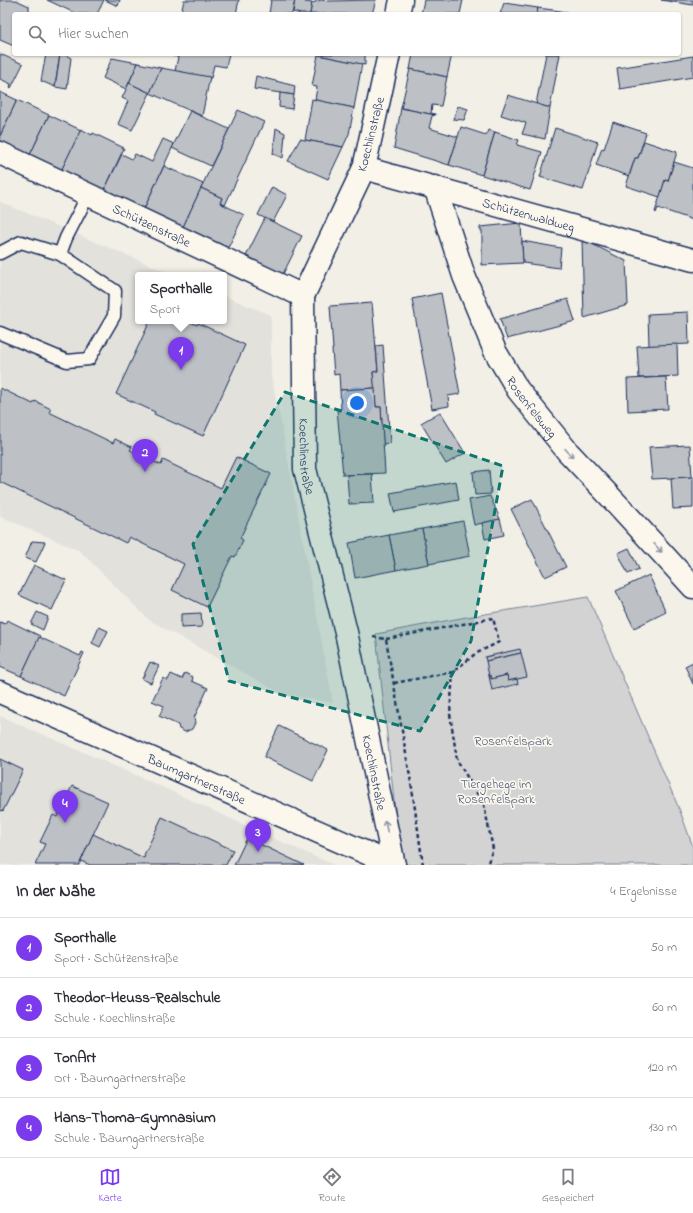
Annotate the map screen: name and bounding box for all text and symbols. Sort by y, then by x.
search box [12,12,681,56]
icon: search [26,23,48,45]
text: Hier suchen [58,23,129,45]
street label: Koechlinstraße [353,95,390,174]
street label: Schützenwaldweg [480,194,577,238]
street label: Schützenstraße [109,199,194,253]
popup [135,272,227,324]
text: Sporthalle [150,278,212,300]
text: Sport [150,300,180,319]
pin: 1 [168,337,194,370]
street label: Rosenfelsweg [501,373,561,443]
your location [347,393,367,413]
street label: Koechlinstraße [293,418,319,497]
pin: 2 [132,439,158,472]
one-way arrow [564,448,573,458]
one-way arrow [653,543,662,553]
park label: Rosenfelspark [474,732,552,751]
street label: Koechlinstraße [356,733,391,812]
street label: Baumgartnerstraße [143,749,249,810]
park label: Tiergehege im Rosenfelspark [457,775,535,809]
pin: 4 [52,790,78,823]
pin: 3 [245,819,271,852]
one-way arrow [382,820,390,833]
text: In der Nähe [16,879,95,904]
text: 4 Ergebnisse [610,882,677,901]
text: Sporthalle [54,927,116,949]
text: 1 [27,938,31,957]
text: 50 m [651,938,677,957]
text: Sport · Schützenstraße [54,949,178,968]
text: Theodor-Heuss-Realschule [54,987,220,1009]
text: 2 [26,998,32,1017]
text: 60 m [652,998,677,1017]
text: Schule · Koechlinstraße [54,1009,175,1028]
text: TonArt [54,1047,96,1069]
text: 3 [26,1058,32,1077]
text: 120 m [647,1058,677,1077]
text: Ort · Baumgartnerstraße [54,1069,186,1088]
text: Hans-Thoma-Gymnasium [54,1107,216,1129]
text: 4 [26,1118,32,1137]
text: 130 m [649,1118,677,1137]
text: Schule · Baumgartnerstraße [54,1129,204,1148]
tab: Karte [98,1166,122,1206]
tab: Route [319,1166,345,1206]
tab: Gespeichert [542,1166,595,1206]

